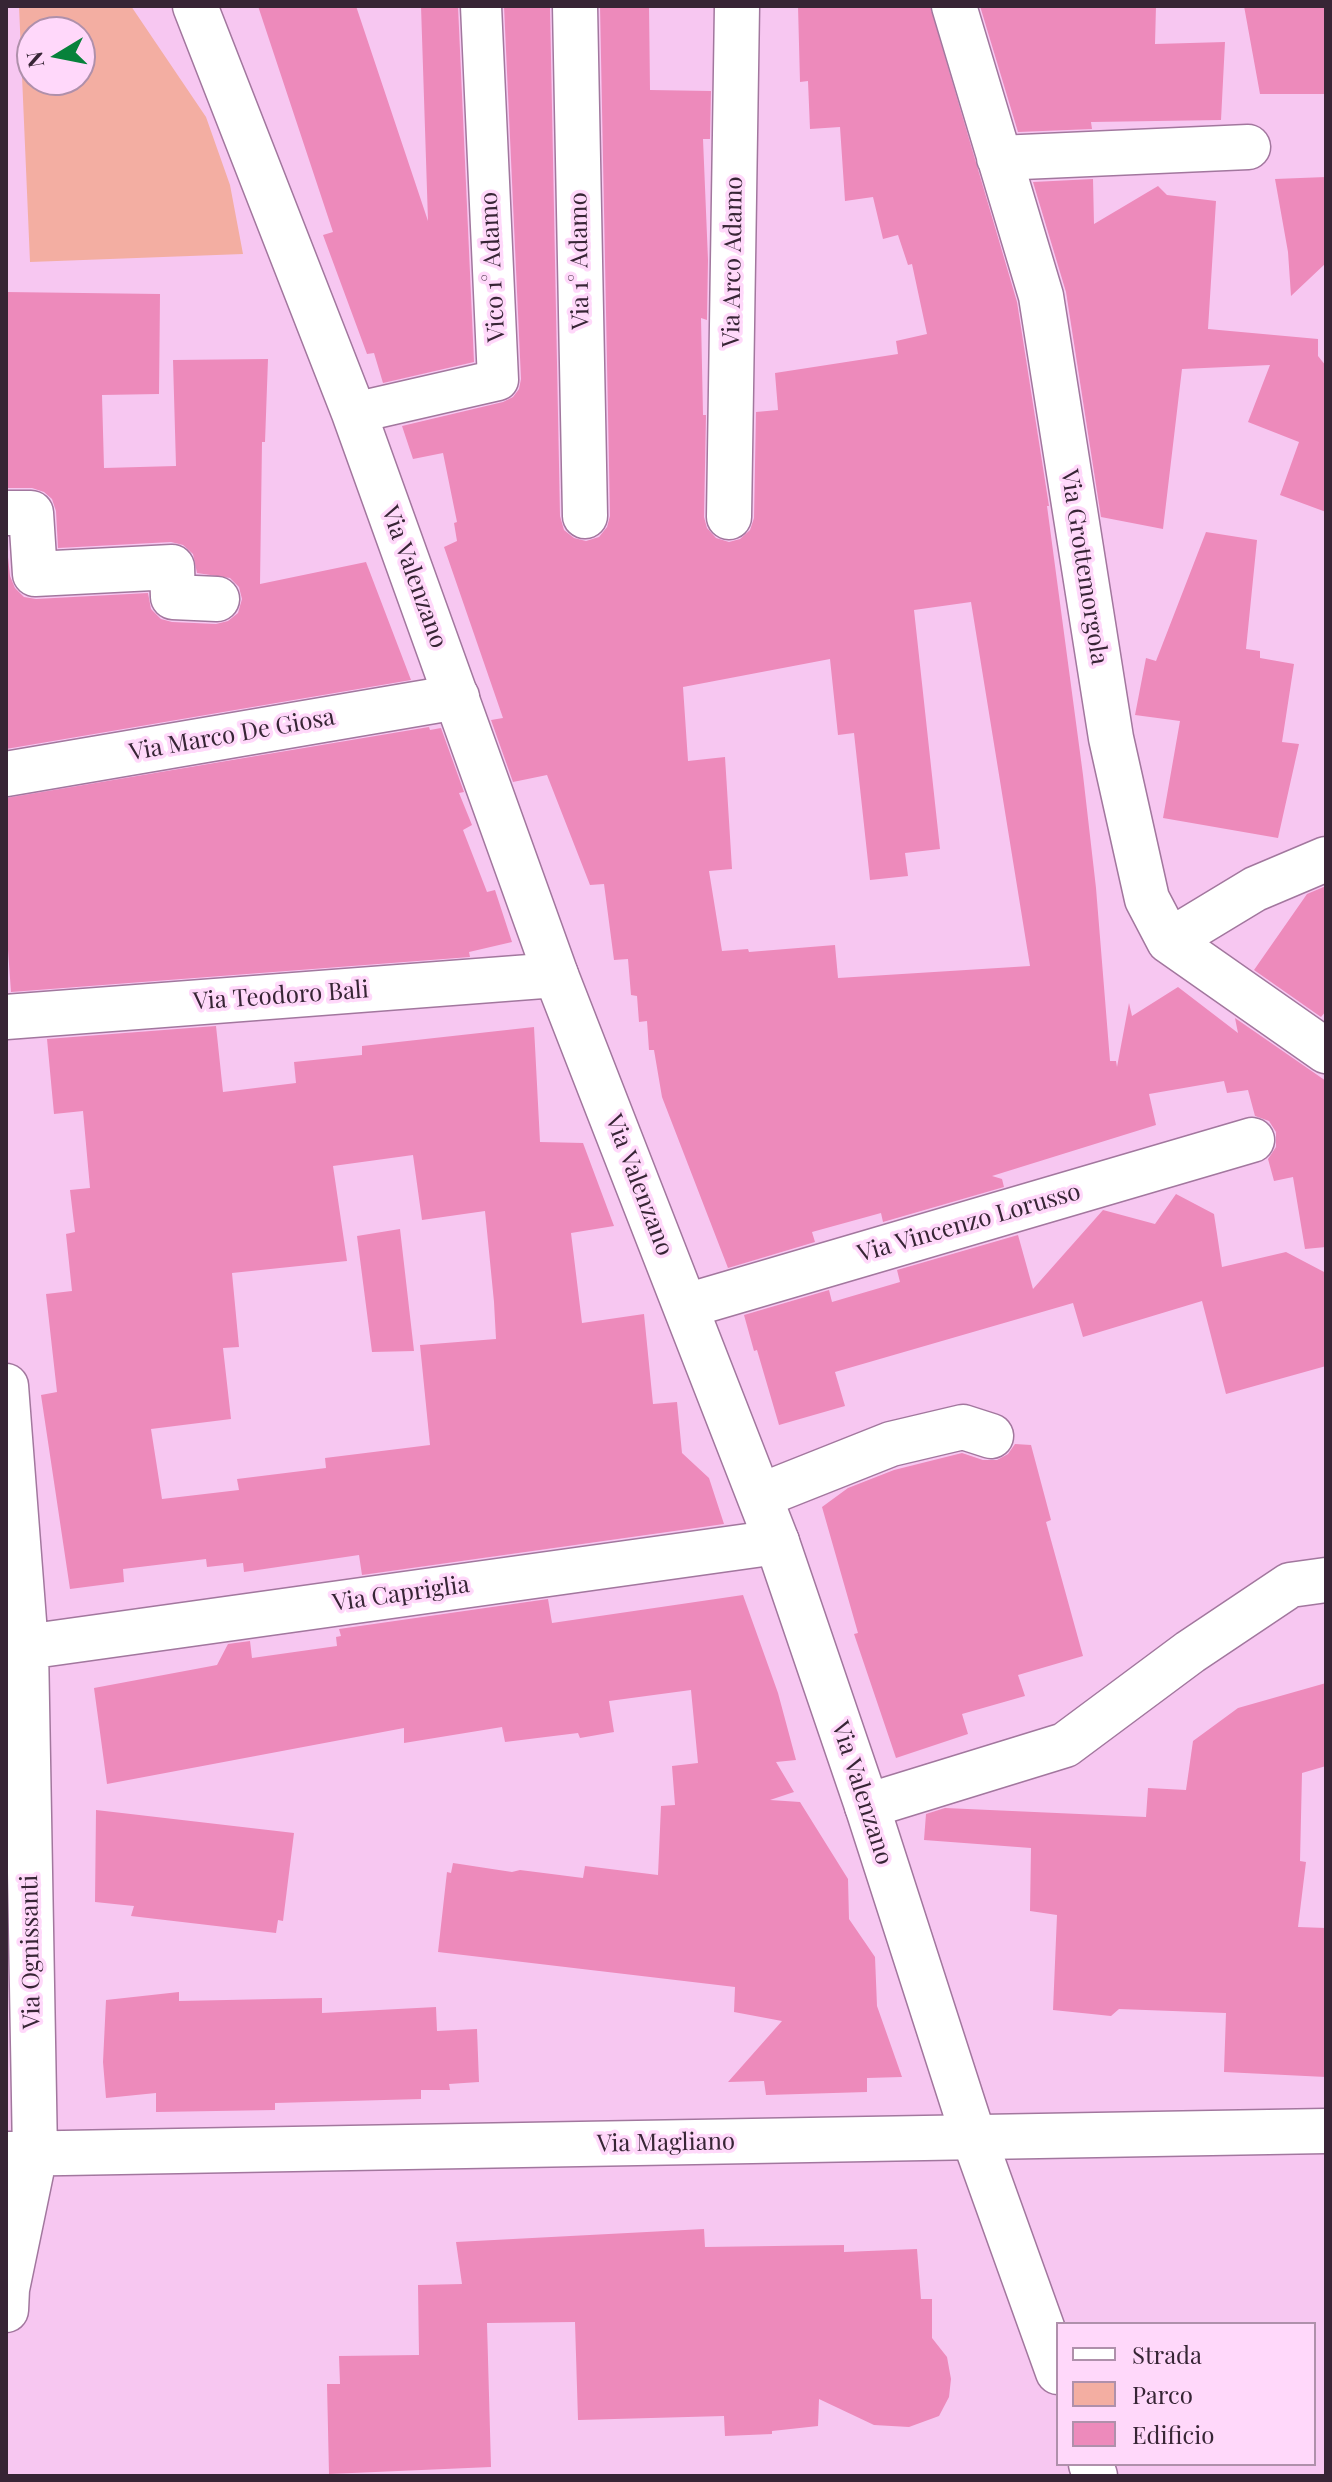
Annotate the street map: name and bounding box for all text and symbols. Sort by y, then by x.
north arrow [16,16,96,96]
text: N [18,49,50,70]
street label: Via Arco Adamo [717,176,749,348]
street label: Vico 1° Adamo [475,191,511,343]
street label: Via 1° Adamo [564,192,596,330]
street label: Via Grottemorgola [1054,467,1114,667]
street label: Via Valenzano [375,502,453,652]
street label: Via Marco De Giosa [127,703,337,767]
street label: Via Teodoro Bali [192,976,370,1016]
street label: Via Valenzano [599,1110,679,1260]
street label: Via Vincenzo Lorusso [854,1177,1084,1269]
street label: Via Capriglia [331,1570,471,1618]
street label: Via Valenzano [825,1718,899,1868]
street label: Via Ognissanti [15,1875,47,2029]
street label: Via Magliano [597,2127,735,2159]
legend [1056,2322,1316,2466]
text: Strada [1132,2338,1202,2370]
text: Parco [1132,2378,1193,2410]
text: Edificio [1132,2418,1214,2450]

